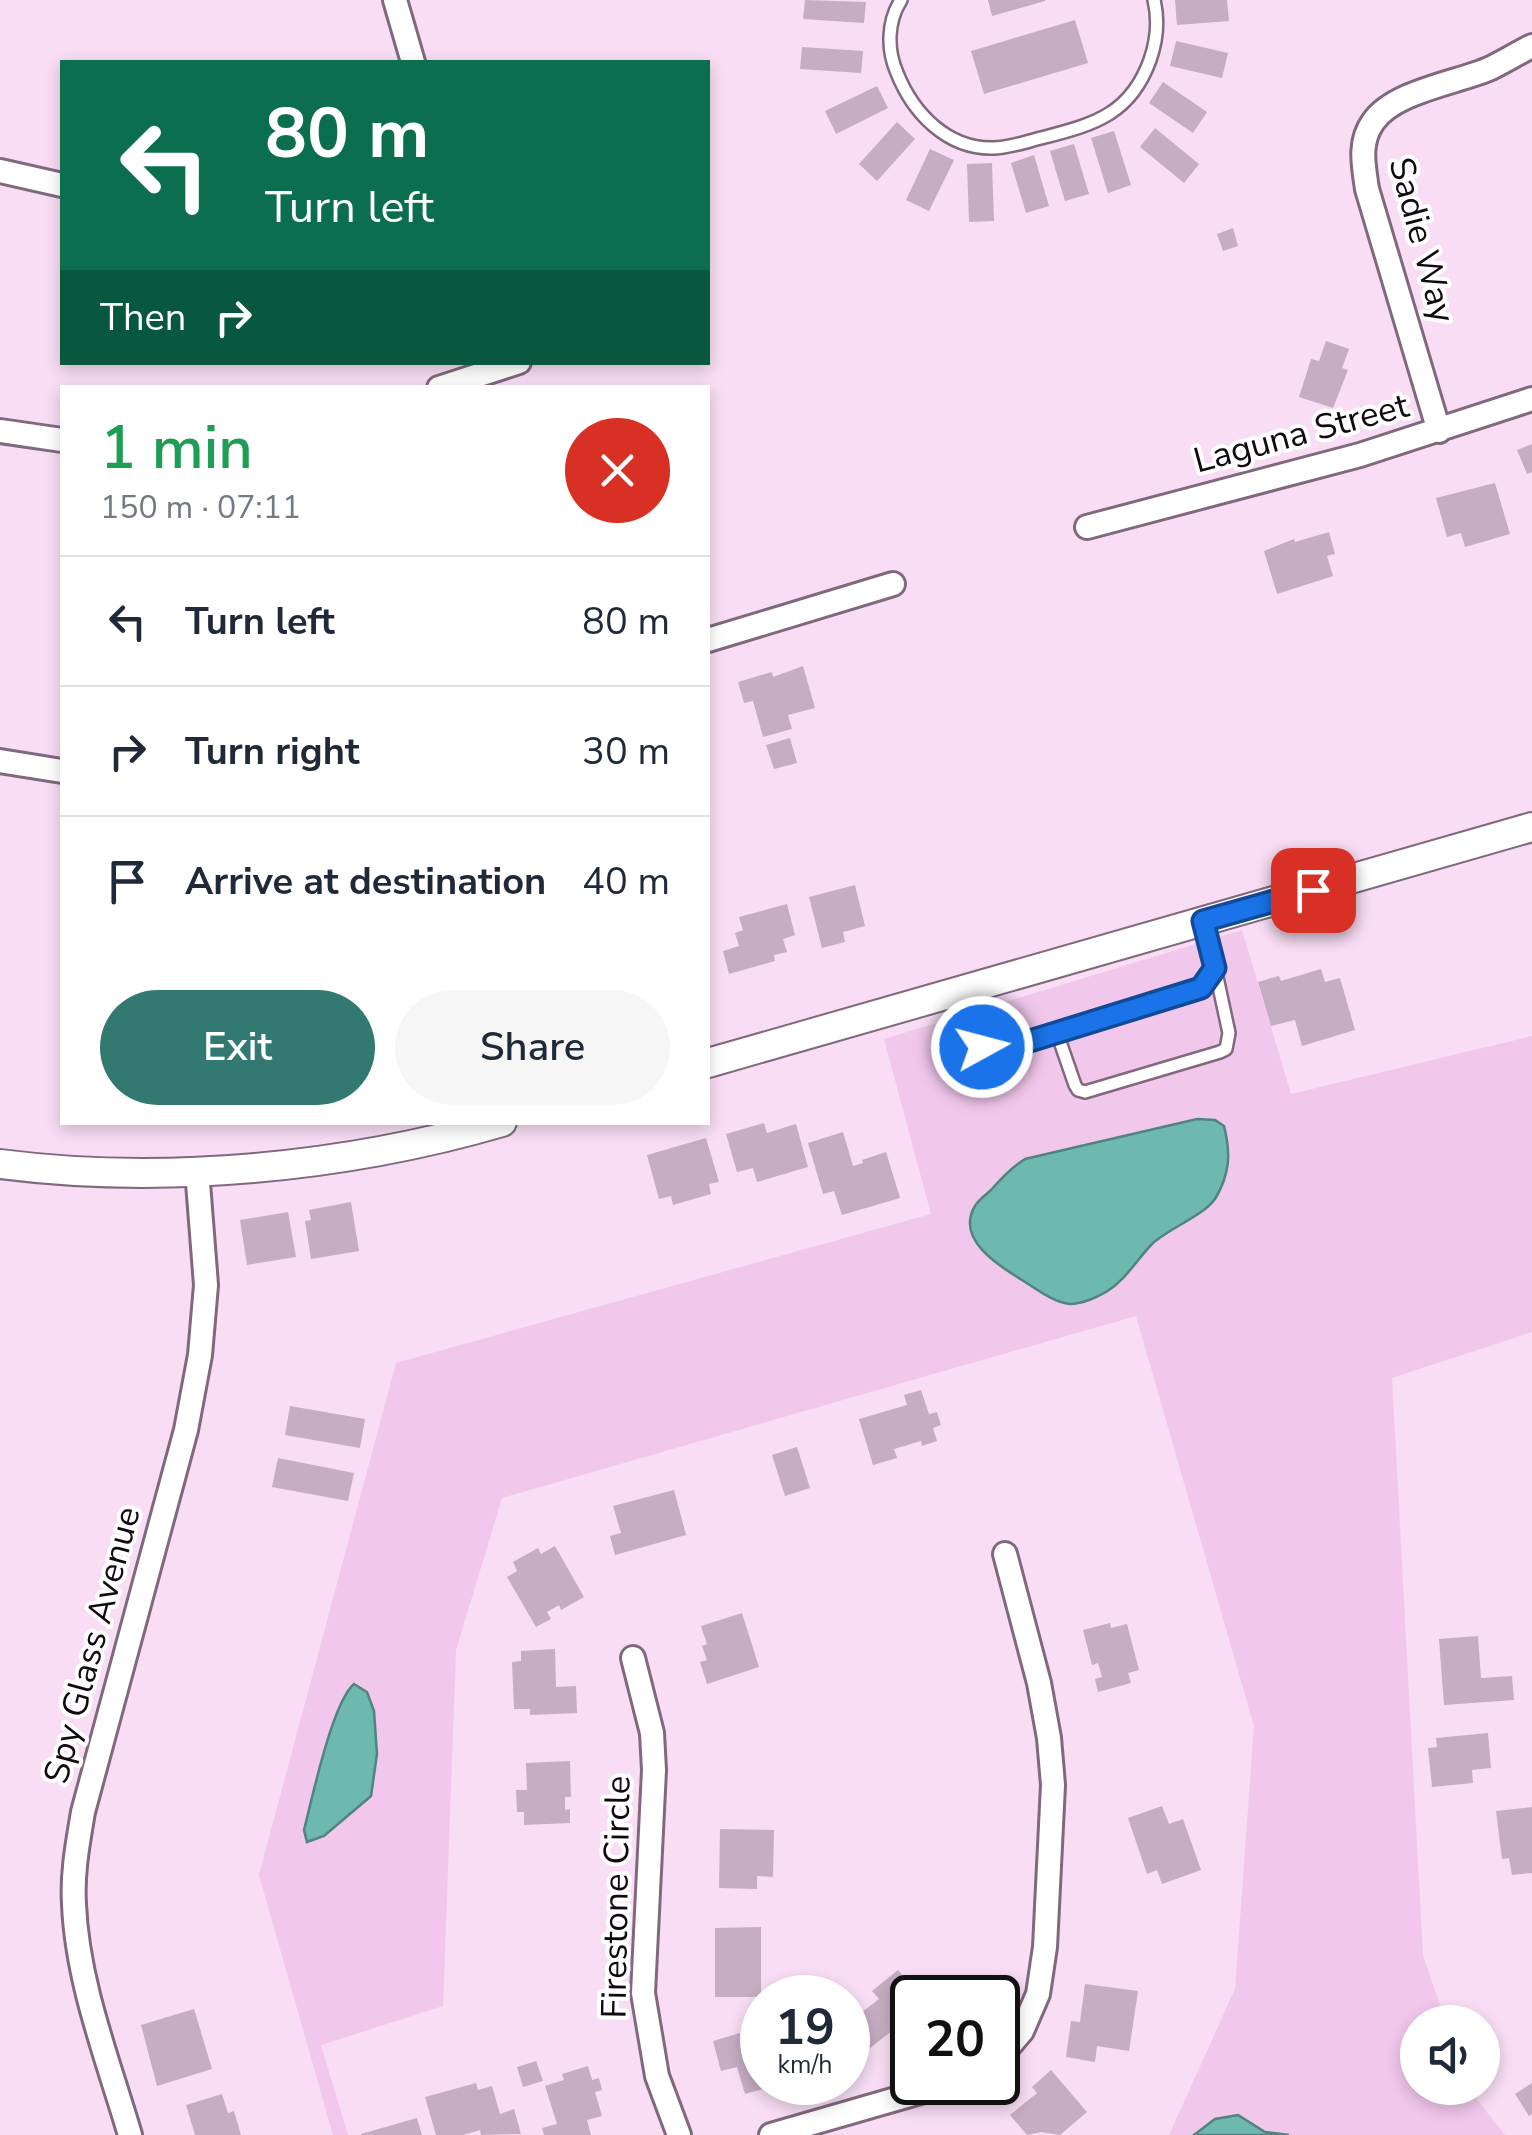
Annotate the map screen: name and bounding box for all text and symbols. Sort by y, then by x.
text: 80 m [265,86,429,182]
icon: left [100,100,230,230]
street label: Sadie Way [1377,152,1467,328]
text: Turn left [265,177,434,238]
icon: right [206,290,261,345]
text: Then [100,292,186,343]
street label: Laguna Street [1188,382,1414,484]
text: 1 min [100,407,253,489]
button: close [565,418,670,523]
text: 150 m · 07:11 [100,486,301,529]
icon: left [100,594,155,649]
text: Turn left [185,596,335,647]
text: 80 m [582,596,670,647]
icon: right [100,724,155,779]
text: Turn right [185,726,360,777]
text: 30 m [582,726,670,777]
pin [1271,848,1356,933]
icon: arrive [100,854,155,909]
text: Arrive at destination [185,856,546,907]
text: 40 m [582,856,670,907]
icon: arrive [1286,863,1341,918]
button: Exit [100,990,375,1105]
button: Share [395,990,670,1105]
position arrow [930,995,1034,1099]
street label: Spy Glass Avenue [32,1501,152,1789]
street label: Firestone Circle [590,1775,642,2019]
speed limit sign: 20 [890,1975,1020,2105]
text: 19 [775,1993,835,2062]
map controls [1400,2005,1500,2105]
button: sound [1400,2005,1500,2105]
text: km/h [777,2048,833,2082]

